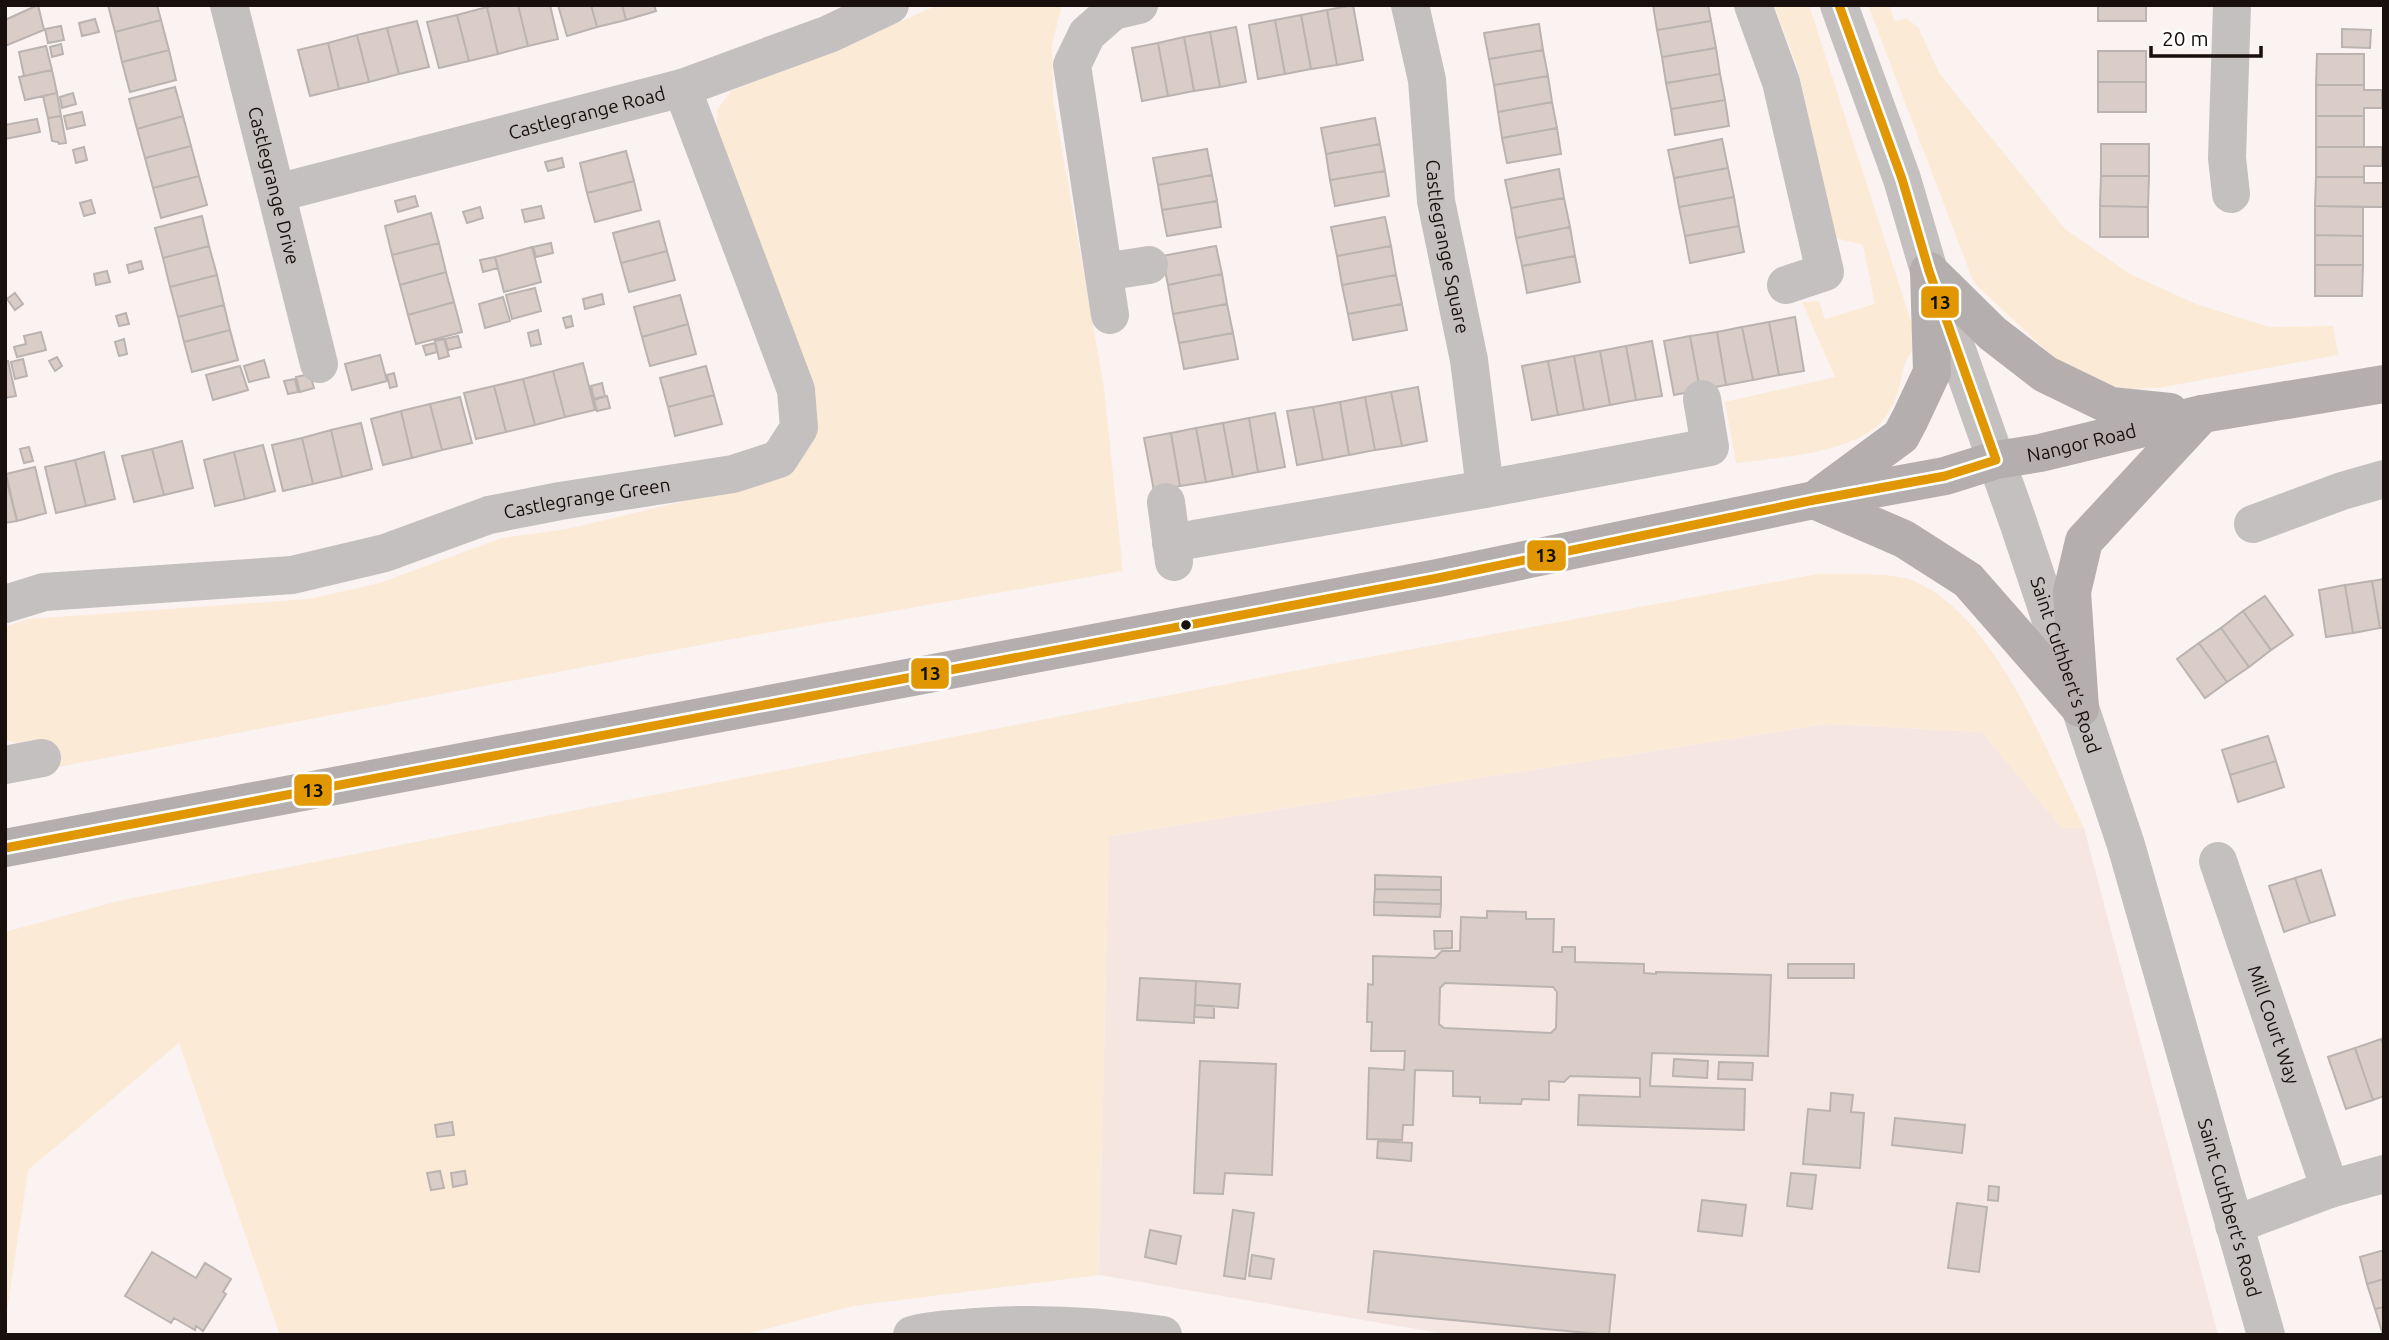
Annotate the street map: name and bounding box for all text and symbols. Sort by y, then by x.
scale bar [2151,14,2261,58]
text: 20 m [2162,26,2209,50]
street label: Castlegrange Road [506,82,667,144]
street label: Castlegrange Drive [244,104,305,267]
street label: Castlegrange Square [1422,159,1474,336]
line badge: 13 [1920,285,1960,319]
text: 13 [1929,291,1951,313]
street label: Nangor Road [2025,419,2138,466]
street label: Castlegrange Green [501,473,672,523]
line badge: 13 [1526,539,1567,572]
text: 13 [1535,544,1557,566]
street label: Saint Cuthbert’s Road [2026,574,2106,756]
unlabelled marker [1179,618,1193,632]
line badge: 13 [910,657,950,690]
text: 13 [919,662,941,684]
line badge: 13 [293,773,333,807]
text: 13 [302,779,324,801]
street label: Mill Court Way [2243,962,2304,1087]
street label: Saint Cuthbert’s Road [2194,1116,2266,1299]

